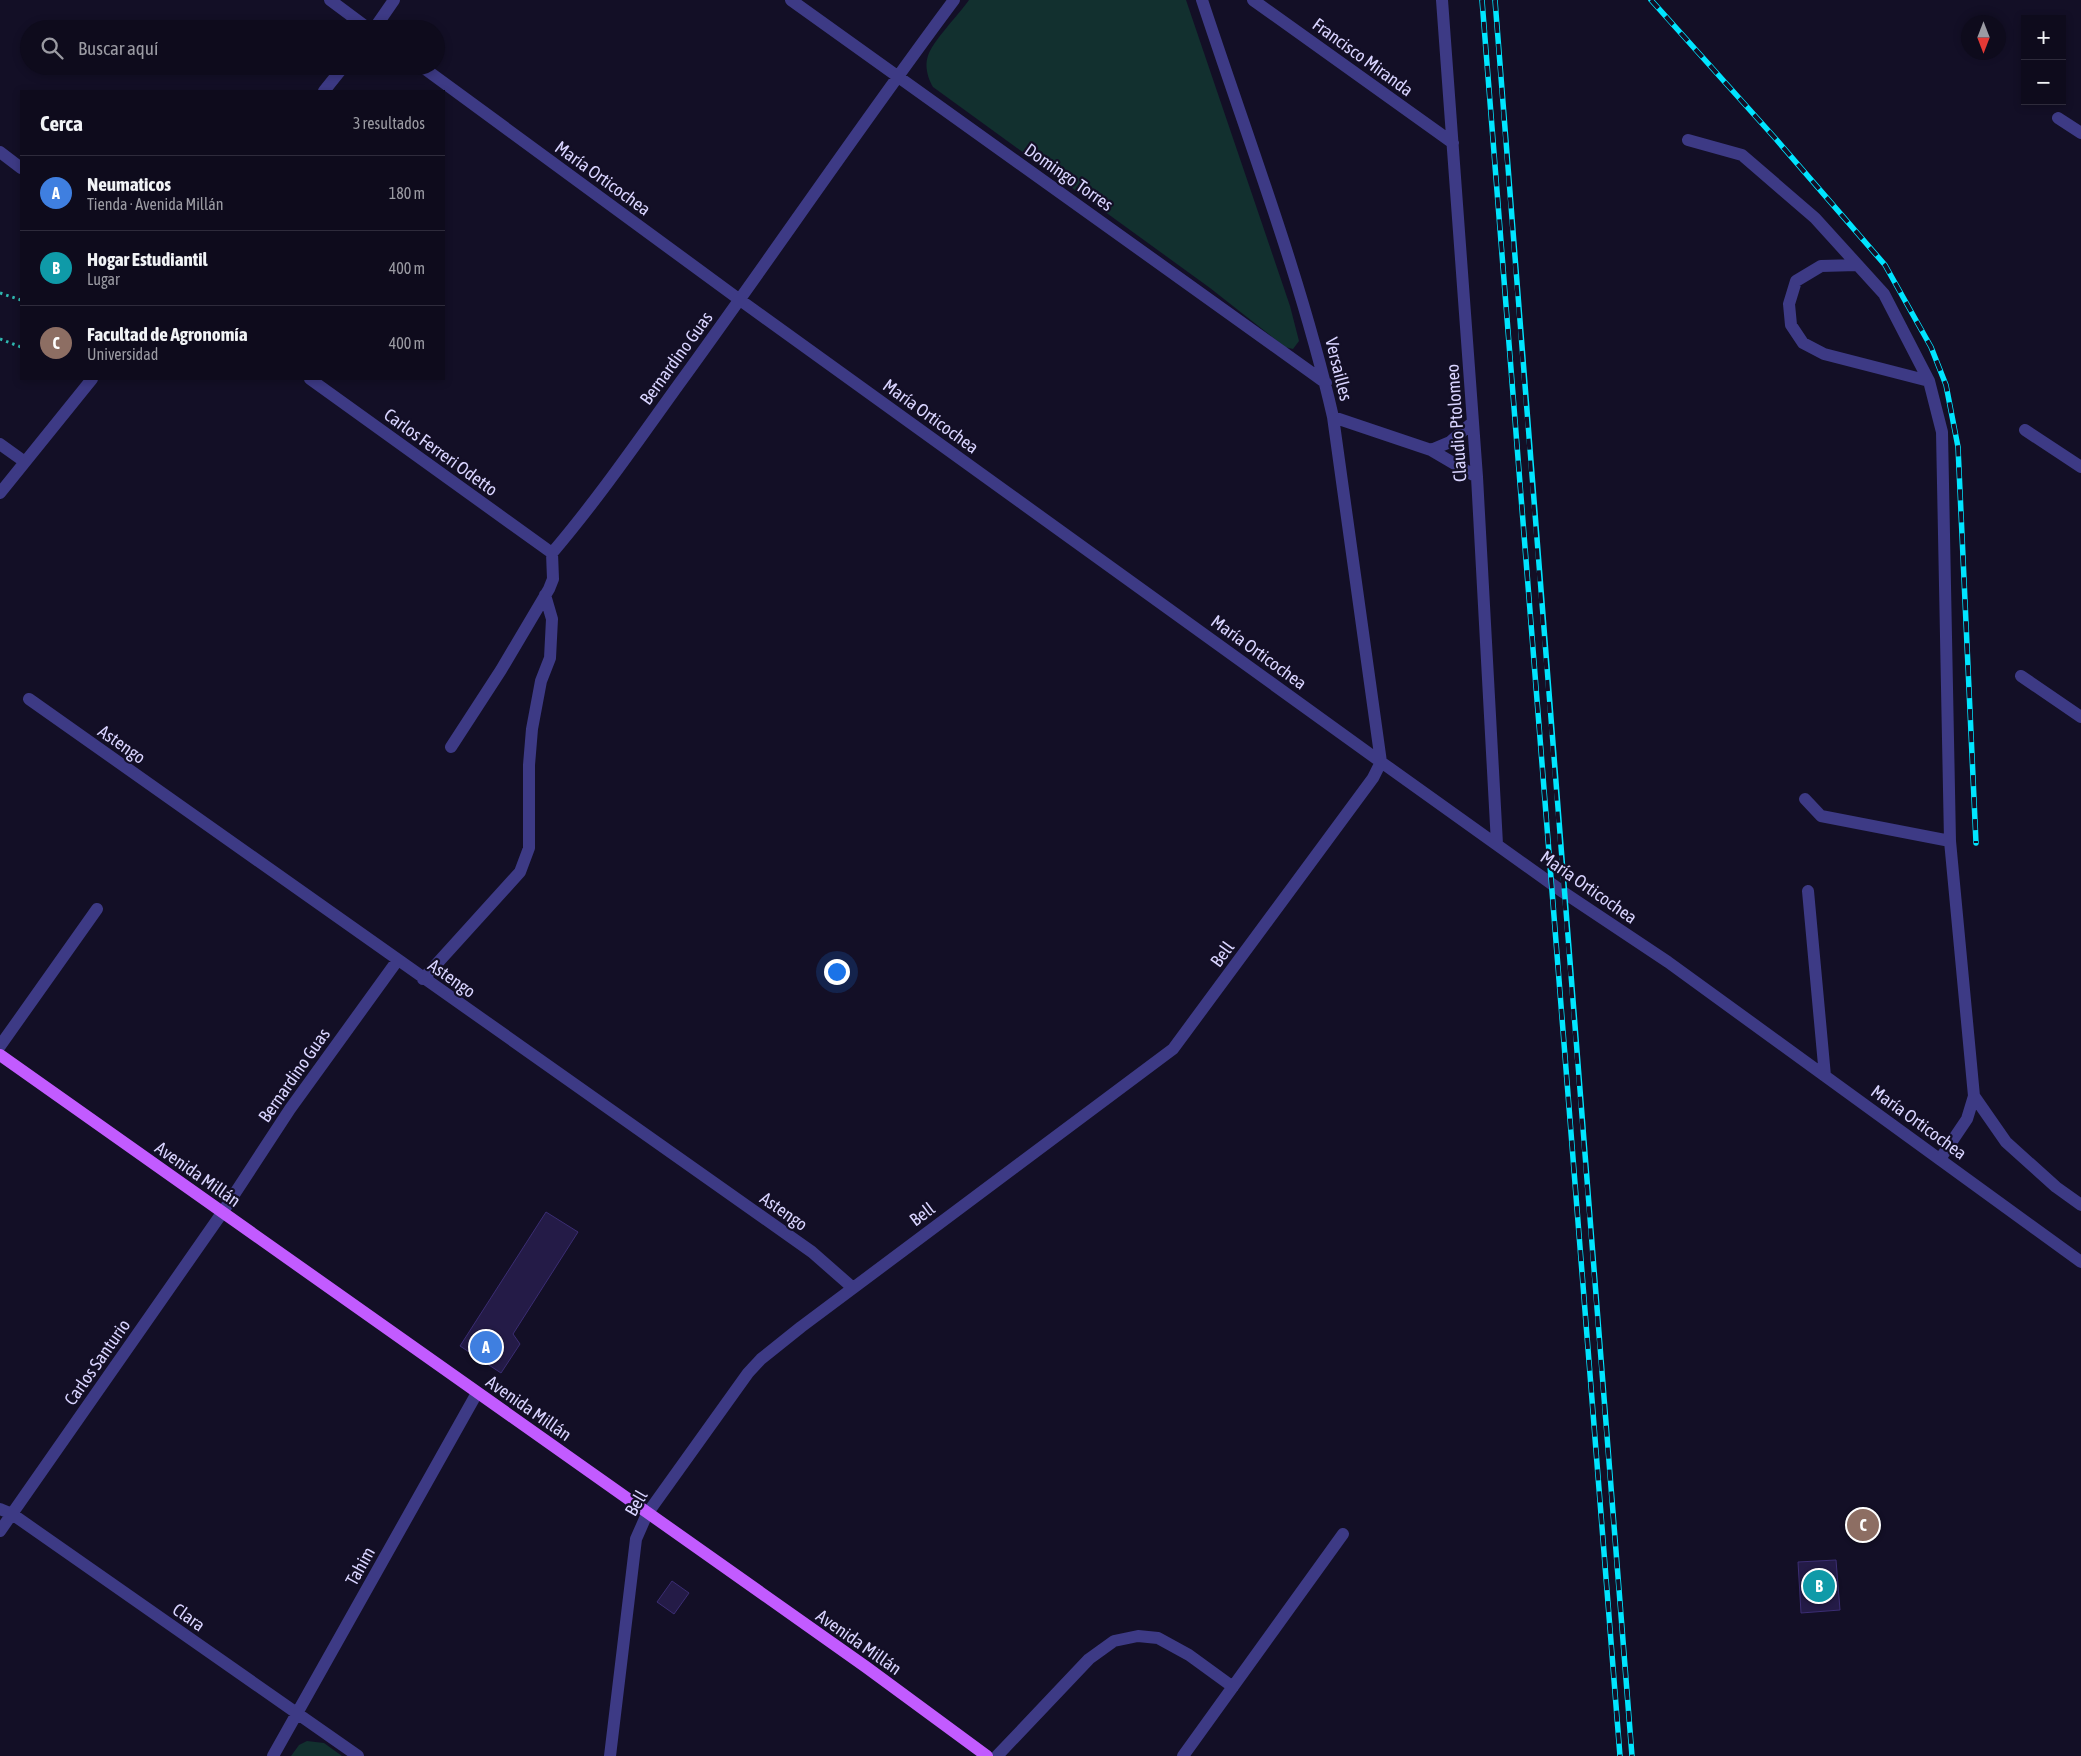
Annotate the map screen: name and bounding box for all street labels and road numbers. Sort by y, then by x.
street label: Francisco Miranda [1309,14,1417,100]
street label: María Orticochea [551,136,655,220]
street label: Domingo Torres [1021,139,1117,215]
street label: Bernardino Guas [635,307,717,409]
street label: Versailles [1321,335,1357,403]
street label: Claudio Ptolomeo [1441,363,1471,483]
street label: María Orticochea [879,374,983,458]
street label: Carlos Ferreri Odetto [380,404,502,500]
street label: María Orticochea [1207,610,1311,694]
street label: Astengo [94,720,150,768]
street label: María Orticochea [1537,846,1641,928]
street label: Bell [1206,937,1238,971]
street label: Astengo [424,954,480,1002]
street label: Bernardino Guas [254,1024,334,1126]
street label: María Orticochea [1867,1080,1971,1164]
street label: Avenida Millán [151,1137,245,1211]
street label: Astengo [756,1187,812,1235]
street label: Bell [905,1198,939,1230]
street label: Carlos Santurio [60,1315,134,1409]
street label: Avenida Millán [482,1371,576,1445]
street label: Bell [620,1486,652,1520]
street label: Tahim [341,1543,379,1589]
street label: Clara [169,1598,209,1636]
street label: Avenida Millán [812,1605,906,1679]

